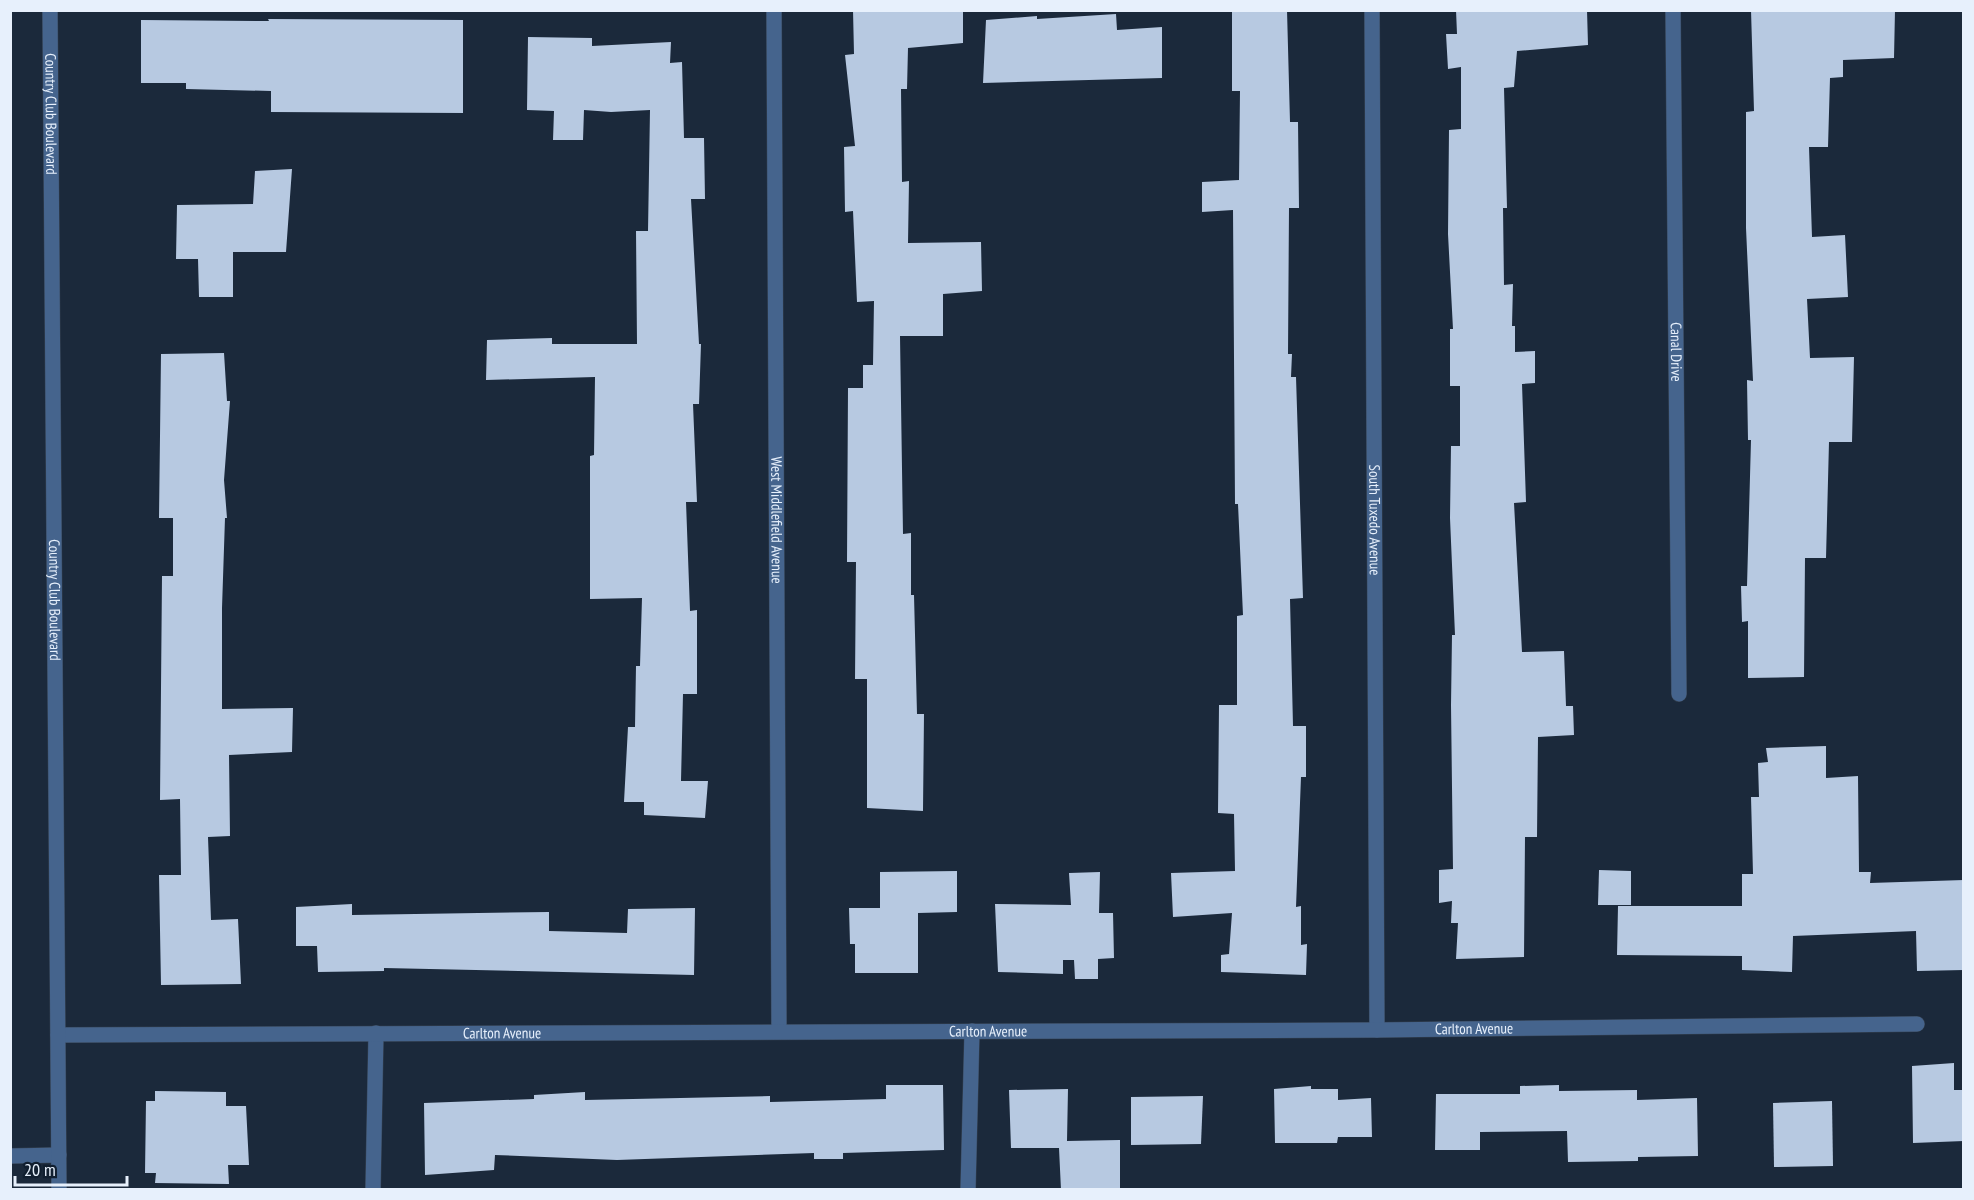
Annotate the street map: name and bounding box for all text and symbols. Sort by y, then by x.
street label: Country Club Boulevard [41,53,61,175]
street label: Canal Drive [1667,322,1686,382]
street label: West Middlefield Avenue [767,456,787,584]
street label: South Tuxedo Avenue [1365,465,1385,575]
street label: Country Club Boulevard [45,539,65,661]
street label: Carlton Avenue [1435,1018,1513,1038]
street label: Carlton Avenue [949,1021,1027,1041]
street label: Carlton Avenue [463,1023,541,1042]
scale bar [15,1149,128,1187]
text: 20 m [24,1158,56,1181]

